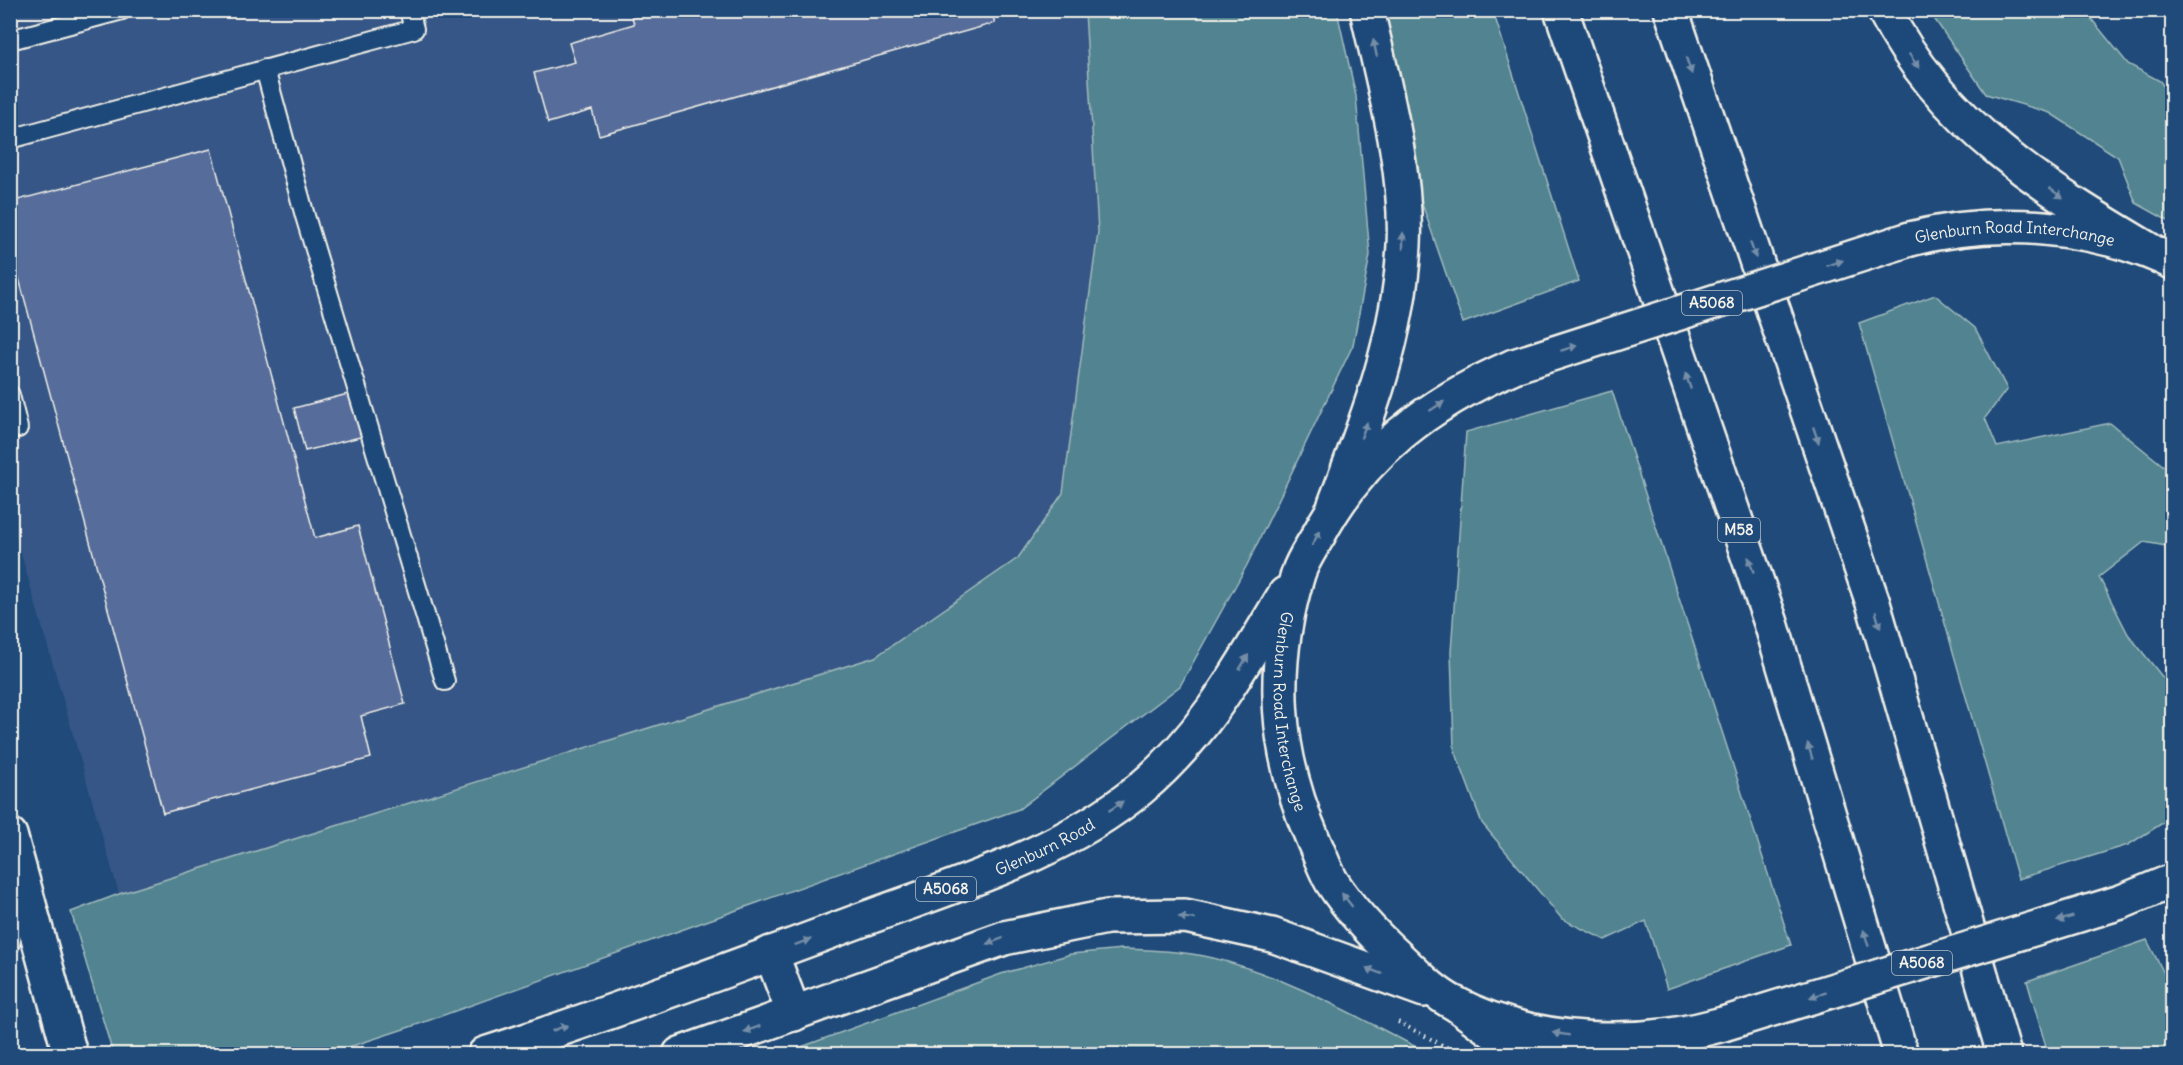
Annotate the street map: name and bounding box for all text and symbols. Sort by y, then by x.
one-way arrow [1370,38,1379,57]
one-way arrow [1908,52,1920,68]
one-way arrow [1685,57,1695,75]
one-way arrow [2047,187,2063,199]
street label: Glenburn Road Interchange [1913,217,2117,250]
one-way arrow [1398,231,1408,250]
one-way arrow [1748,241,1758,259]
one-way arrow [1826,258,1844,268]
road number: A5068 [1682,291,1742,315]
one-way arrow [1560,343,1578,353]
one-way arrow [1683,372,1693,390]
one-way arrow [1428,400,1445,411]
one-way arrow [1359,421,1369,439]
one-way arrow [1811,426,1821,444]
road number: M58 [1718,518,1760,542]
one-way arrow [1311,529,1321,546]
one-way arrow [1746,556,1756,574]
street label: Glenburn Road Interchange [1270,610,1311,814]
one-way arrow [1874,611,1883,629]
one-way arrow [1238,654,1249,670]
one-way arrow [1804,742,1814,760]
one-way arrow [1107,800,1123,812]
street label: Glenburn Road [992,814,1098,880]
road number: A5068 [916,877,976,901]
one-way arrow [1340,892,1353,908]
one-way arrow [1177,913,1196,922]
one-way arrow [2056,915,2074,924]
one-way arrow [1861,929,1870,947]
one-way arrow [794,936,812,946]
one-way arrow [986,937,1004,947]
road number: A5068 [1892,951,1952,975]
one-way arrow [1365,966,1383,976]
one-way arrow [1809,991,1827,1000]
one-way arrow [551,1023,569,1033]
one-way arrow [743,1024,761,1034]
one-way arrow [1552,1030,1571,1039]

